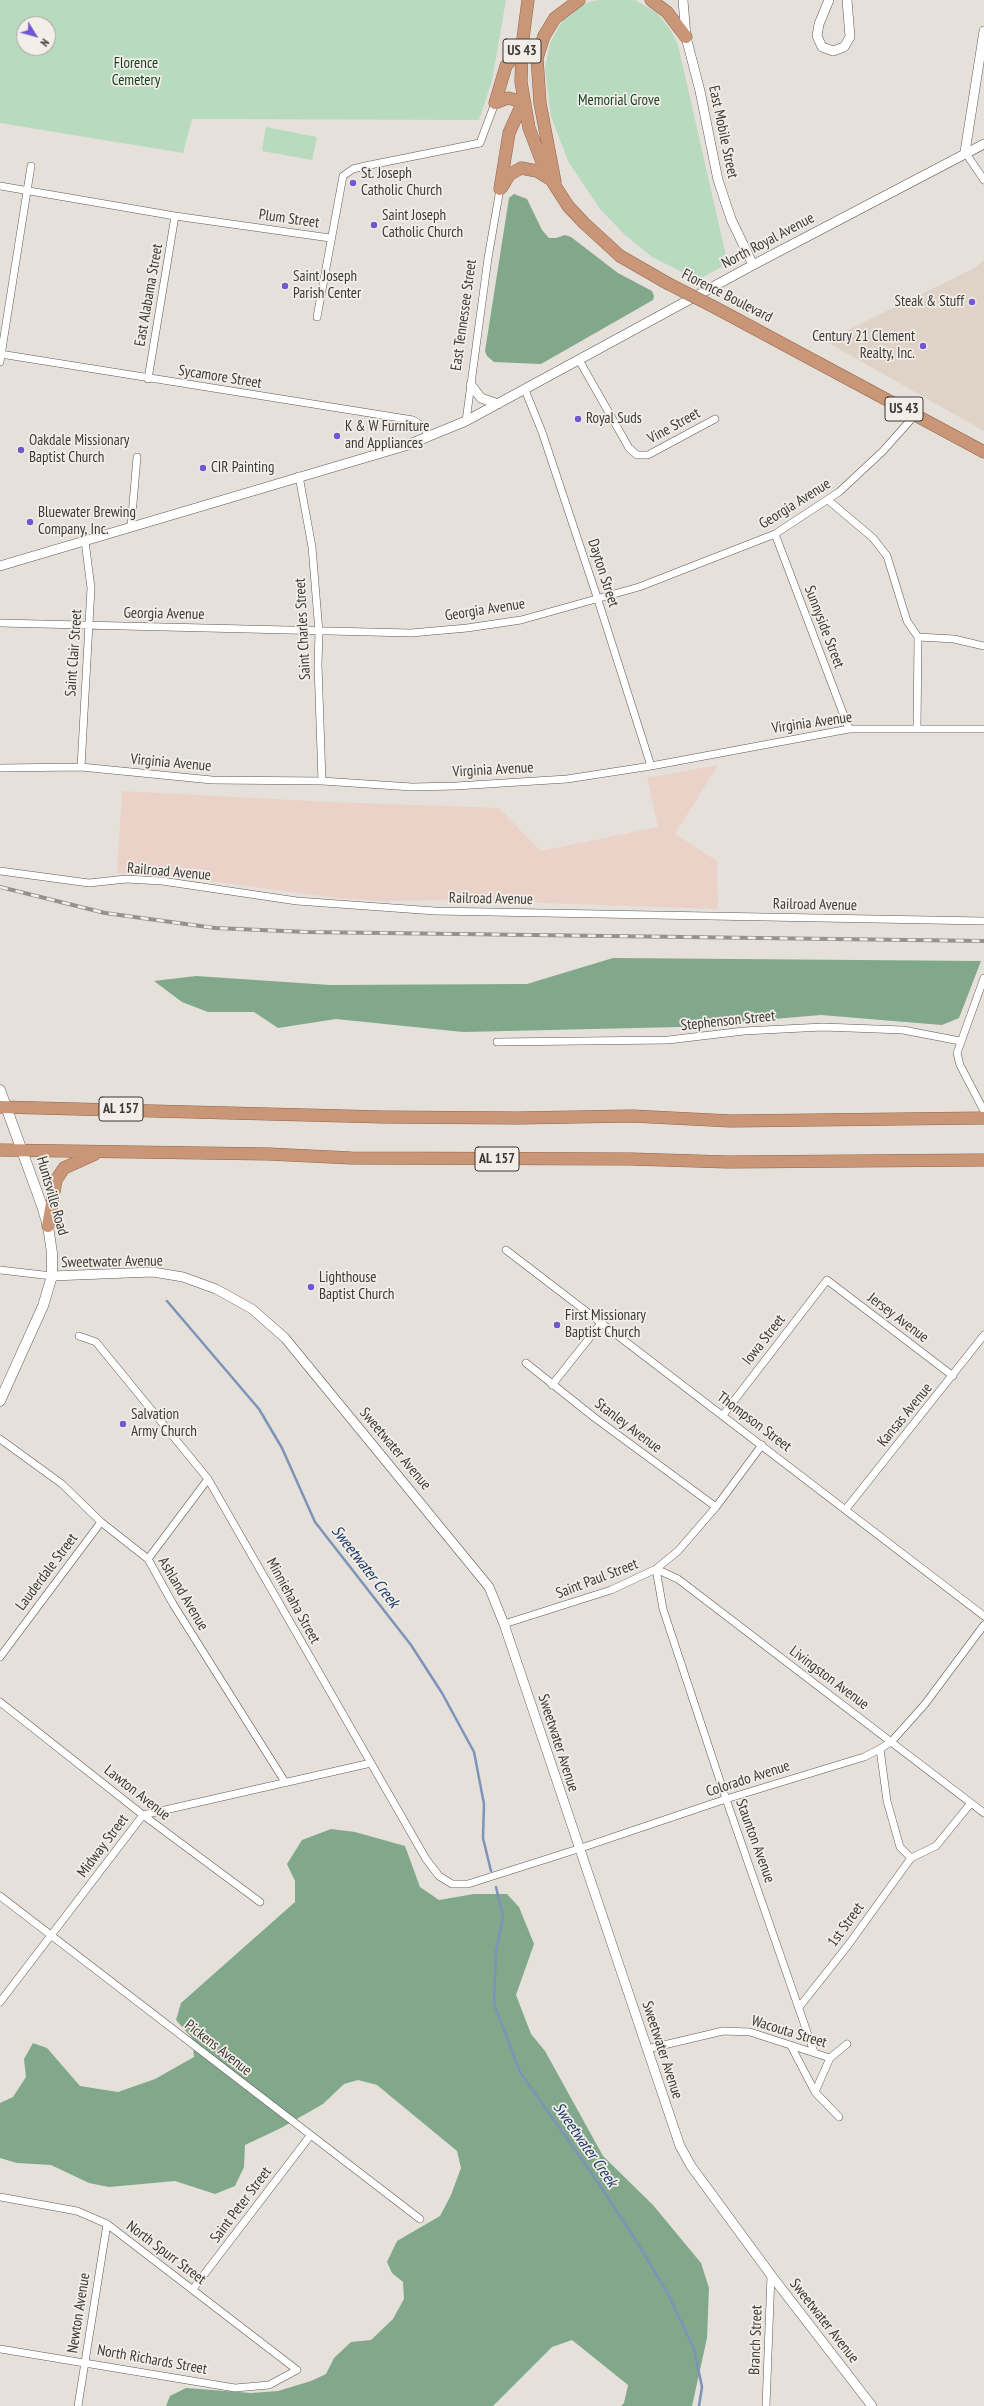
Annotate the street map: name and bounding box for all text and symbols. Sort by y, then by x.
north arrow [16,16,56,56]
text: N [37,36,52,49]
road number: US 43 [503,39,541,63]
park label: Florence Cemetery [112,55,160,90]
street label: East Mobile Street [704,84,742,180]
park label: Memorial Grove [578,92,660,110]
place label: St. Joseph Catholic Church [361,165,442,200]
marker: St. Joseph Catholic Church [348,178,358,188]
street label: Plum Street [258,206,320,232]
place label: Saint Joseph Catholic Church [382,207,463,242]
street label: North Royal Avenue [719,209,817,273]
marker: Saint Joseph Catholic Church [369,220,379,230]
street label: East Alabama Street [131,242,167,348]
street label: East Tennessee Street [447,258,481,372]
street label: Florence Boulevard [679,265,775,327]
place label: Saint Joseph Parish Center [293,268,361,303]
marker: Saint Joseph Parish Center [280,281,290,291]
place label: Steak & Stuff [895,293,964,311]
marker: Steak & Stuff [967,297,977,307]
place label: Century 21 Clement Realty, Inc. [812,328,915,363]
marker: Century 21 Clement Realty, Inc. [918,341,928,351]
street label: Sycamore Street [177,362,263,392]
road number: US 43 [885,397,923,421]
street label: Vine Street [645,404,703,448]
place label: Royal Suds [586,410,642,428]
marker: Royal Suds [573,414,583,424]
place label: K & W Furniture and Appliances [345,418,429,453]
marker: K & W Furniture and Appliances [332,431,342,441]
place label: Oakdale Missionary Baptist Church [29,432,129,467]
marker: Oakdale Missionary Baptist Church [16,445,26,455]
place label: CIR Painting [211,459,274,477]
marker: CIR Painting [198,463,208,473]
street label: Georgia Avenue [756,475,834,533]
place label: Bluewater Brewing Company, Inc. [38,504,136,539]
marker: Bluewater Brewing Company, Inc. [25,517,35,527]
street label: Dayton Street [583,537,623,609]
street label: Saint Charles Street [291,578,315,680]
street label: Sunnyside Street [800,583,848,671]
street label: Georgia Avenue [444,595,526,625]
street label: Georgia Avenue [123,604,205,624]
street label: Saint Clair Street [62,609,86,697]
street label: Virginia Avenue [771,708,853,738]
street label: Virginia Avenue [130,751,212,775]
street label: Virginia Avenue [452,759,534,781]
street label: Railroad Avenue [126,859,212,885]
street label: Railroad Avenue [449,889,533,909]
street label: Railroad Avenue [773,895,857,915]
street label: Stephenson Street [680,1007,776,1035]
road number: AL 157 [99,1097,143,1121]
road number: AL 157 [475,1147,519,1171]
street label: Huntsville Road [32,1154,72,1238]
street label: Sweetwater Avenue [61,1252,163,1272]
place label: Lighthouse Baptist Church [319,1269,394,1304]
marker: Lighthouse Baptist Church [306,1282,316,1292]
street label: Jersey Avenue [864,1289,932,1347]
place label: First Missionary Baptist Church [565,1307,646,1342]
street label: Iowa Street [739,1311,789,1369]
marker: First Missionary Baptist Church [552,1320,562,1330]
street label: Kansas Avenue [874,1379,936,1451]
street label: Thompson Street [713,1388,795,1456]
street label: Stanley Avenue [591,1395,665,1457]
street label: Sweetwater Avenue [355,1404,435,1494]
place label: Salvation Army Church [131,1406,197,1441]
marker: Salvation Army Church [118,1419,128,1429]
water label: Sweetwater Creek [327,1522,403,1612]
street label: Lauderdale Street [12,1530,82,1614]
street label: Ashland Avenue [154,1554,212,1634]
street label: Minniehaha Street [262,1555,324,1647]
street label: Saint Paul Street [554,1555,640,1603]
street label: Livingston Avenue [786,1642,872,1714]
street label: Sweetwater Avenue [534,1692,582,1794]
street label: Colorado Avenue [704,1757,792,1801]
street label: Lawton Avenue [100,1762,174,1824]
street label: Staunton Avenue [732,1797,778,1885]
street label: Midway Street [74,1811,132,1881]
street label: 1st Street [824,1899,868,1951]
street label: Sweetwater Avenue [638,1999,686,2101]
street label: Wacouta Street [749,2012,829,2052]
street label: Pickens Avenue [181,2016,255,2080]
water label: Sweetwater Creek [549,2099,621,2191]
street label: Saint Peter Street [207,2163,275,2247]
street label: North Spurr Street [123,2217,209,2289]
street label: Newton Avenue [64,2272,94,2354]
street label: Sweetwater Avenue [786,2275,862,2367]
street label: Branch Street [746,2305,766,2375]
street label: North Richards Street [96,2341,208,2379]

